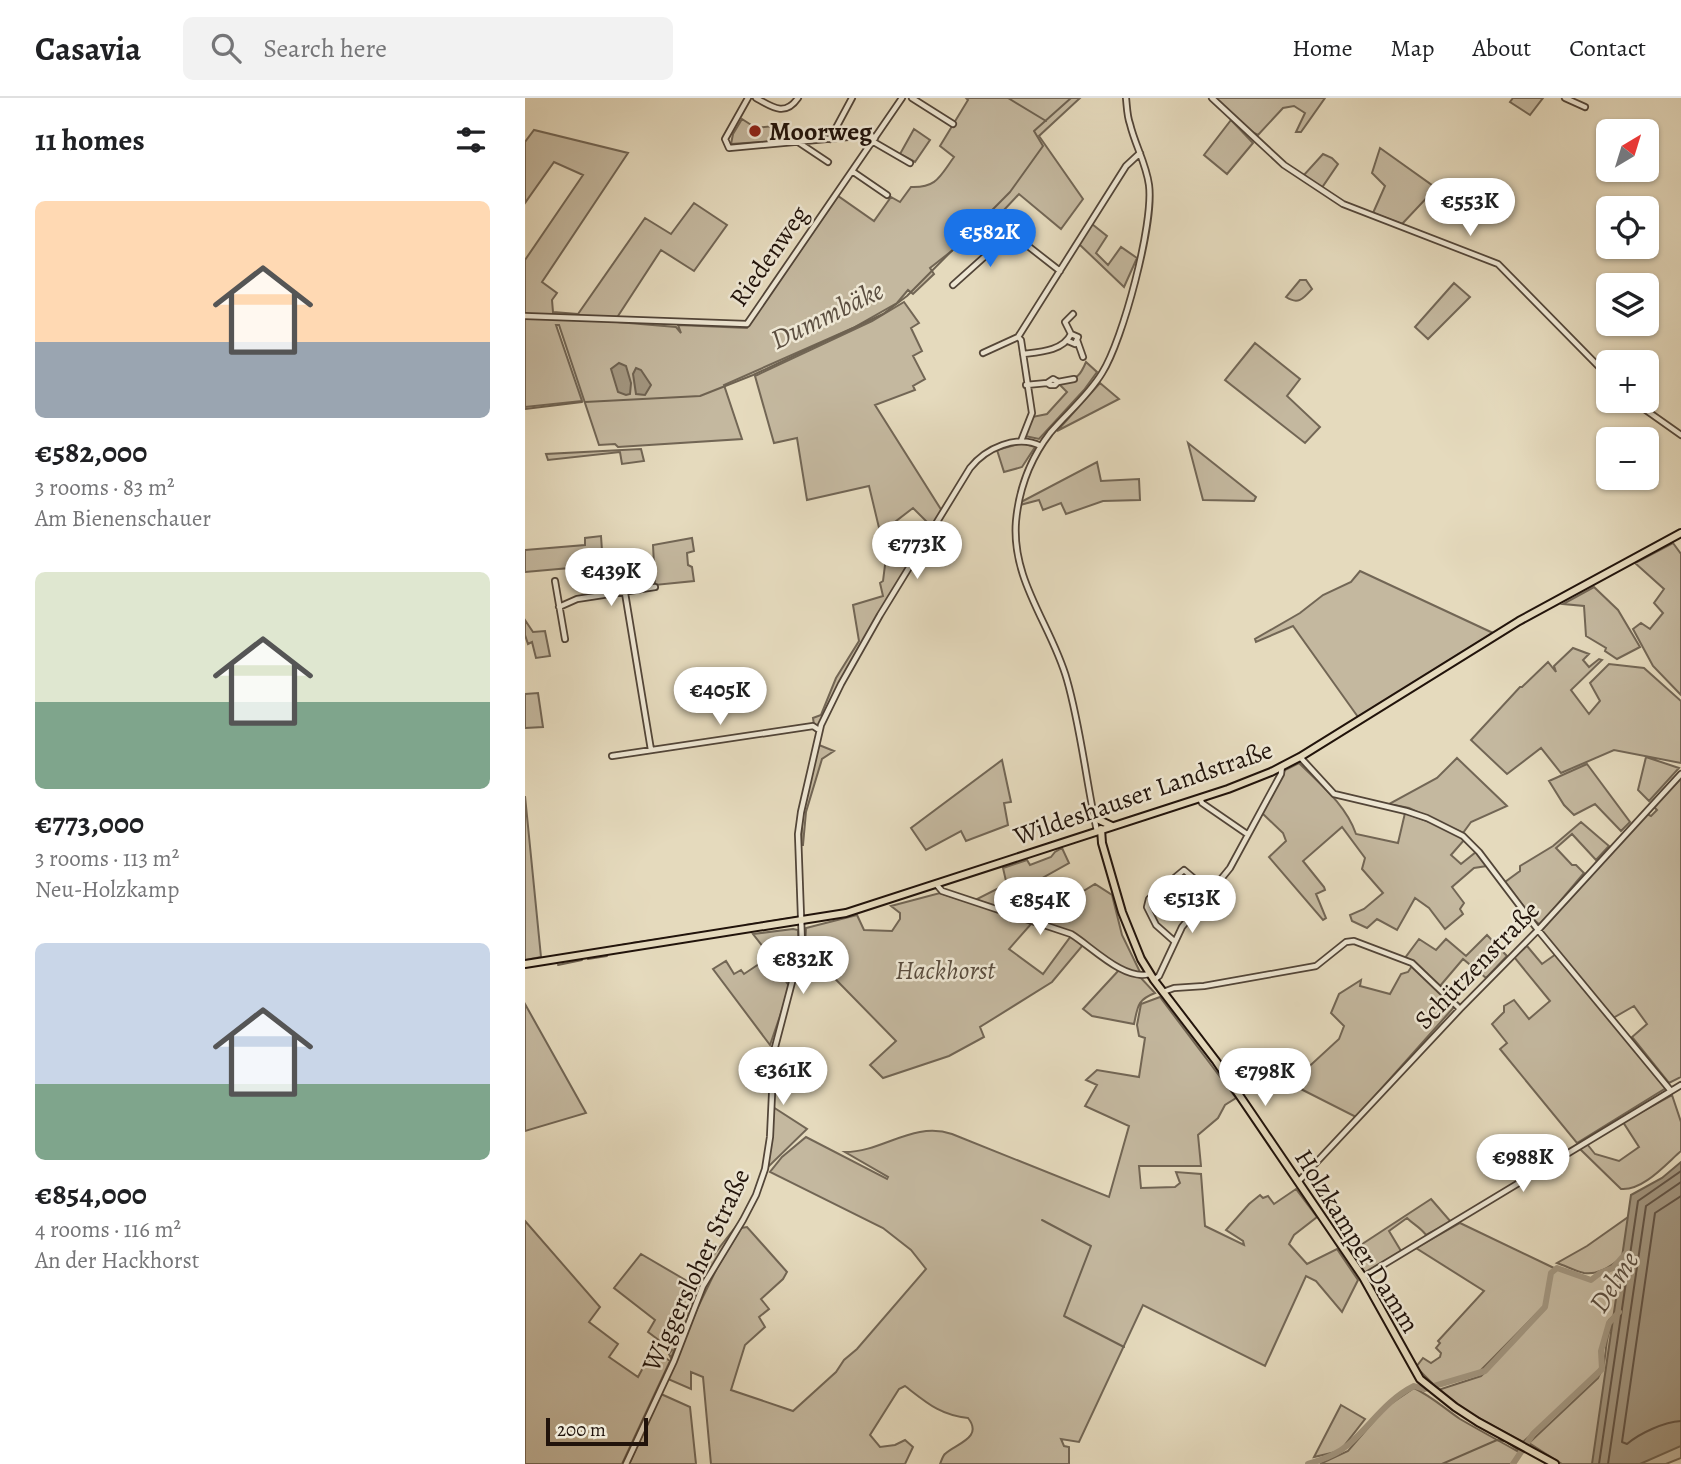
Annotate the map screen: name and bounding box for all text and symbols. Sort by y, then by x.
search box [183,17,673,80]
text: Casavia [35,26,141,71]
icon: search [207,29,245,67]
text: Search here [263,31,387,66]
text: Home [1292,32,1353,64]
text: Map [1391,32,1435,64]
text: About [1473,32,1531,64]
text: Contact [1569,32,1646,64]
place label: Moorweg [769,114,873,149]
north arrow [1596,119,1659,182]
map controls [1596,119,1659,490]
text: 11 homes [35,120,145,160]
icon: filters [452,121,490,159]
marker: Moorweg [747,123,763,139]
pin: €553K [1421,178,1519,238]
text: €553K [1441,185,1499,216]
button: locate [1596,196,1659,259]
street label: Riedenweg [721,198,817,314]
pin: €582K [941,209,1039,269]
text: €582K [960,216,1020,247]
icon: home [200,247,326,373]
water label: Dummbäke [764,271,890,359]
button: layers [1596,273,1659,336]
button: + [1596,350,1659,413]
button: − [1596,427,1659,490]
text: €582,000 [35,432,147,472]
text: 3 rooms · 83 m² [35,472,175,503]
text: Am Bienenschauer [35,503,211,534]
pin: €773K [868,522,966,581]
text: €773K [888,528,946,559]
pin: €439K [562,548,660,608]
text: €439K [581,555,641,586]
icon: home [200,618,326,744]
pin: €405K [671,668,769,727]
text: €405K [690,674,750,705]
street label: Wildeshauser Landstraße [1008,732,1277,854]
text: €773,000 [35,803,144,843]
text: 3 rooms · 113 m² [35,843,179,874]
text: Neu-Holzkamp [35,874,179,905]
pin: €513K [1143,876,1241,935]
pin: €854K [991,878,1089,937]
text: €513K [1164,882,1220,913]
text: €854K [1010,884,1070,915]
street label: Schützenstraße [1407,893,1547,1037]
pin: €832K [754,936,852,996]
text: €832K [773,943,833,974]
park label: Hackhorst [895,953,996,988]
icon: home [200,989,326,1115]
pin: €361K [734,1048,832,1107]
pin: €798K [1216,1048,1314,1108]
text: €361K [754,1054,812,1085]
text: €798K [1235,1055,1295,1086]
pin: €988K [1474,1134,1572,1194]
text: €988K [1492,1141,1554,1172]
street label: Holzkamper Damm [1286,1142,1428,1340]
street label: Wiggersloher Straße [633,1163,758,1378]
text: €854,000 [35,1174,147,1214]
text: 4 rooms · 116 m² [35,1214,181,1245]
water label: Delme [1580,1244,1648,1320]
text: An der Hackhorst [35,1245,199,1276]
scale bar [546,1415,647,1447]
text: 200 m [557,1417,606,1443]

